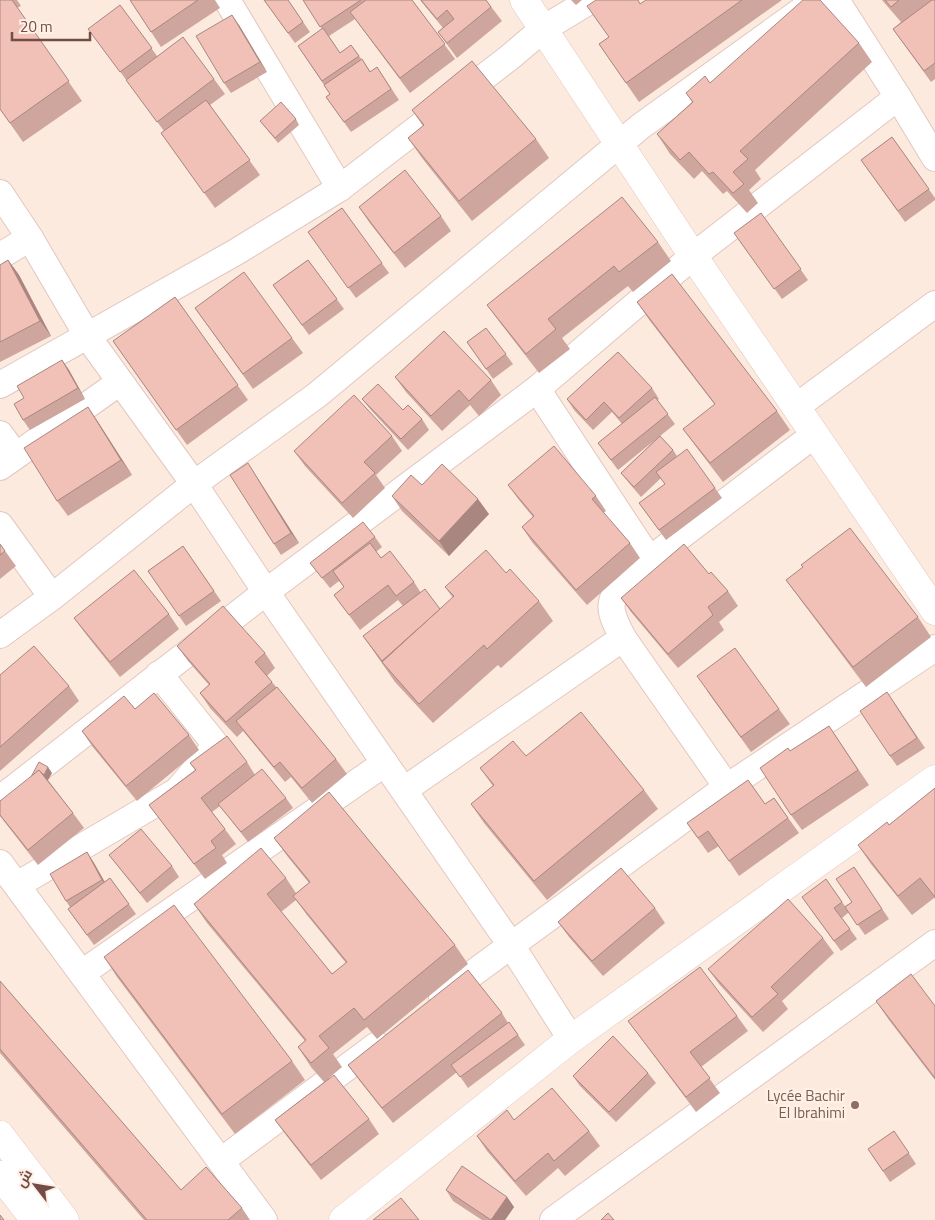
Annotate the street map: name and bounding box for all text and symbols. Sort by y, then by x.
scale bar [12,10,90,42]
text: 20 m [20,15,53,38]
place label: Lycée Bachir El Ibrahimi [767,1084,845,1124]
marker: Lycée Bachir El Ibrahimi [849,1099,861,1111]
north arrow [10,1160,60,1210]
text: ش [10,1165,37,1191]

